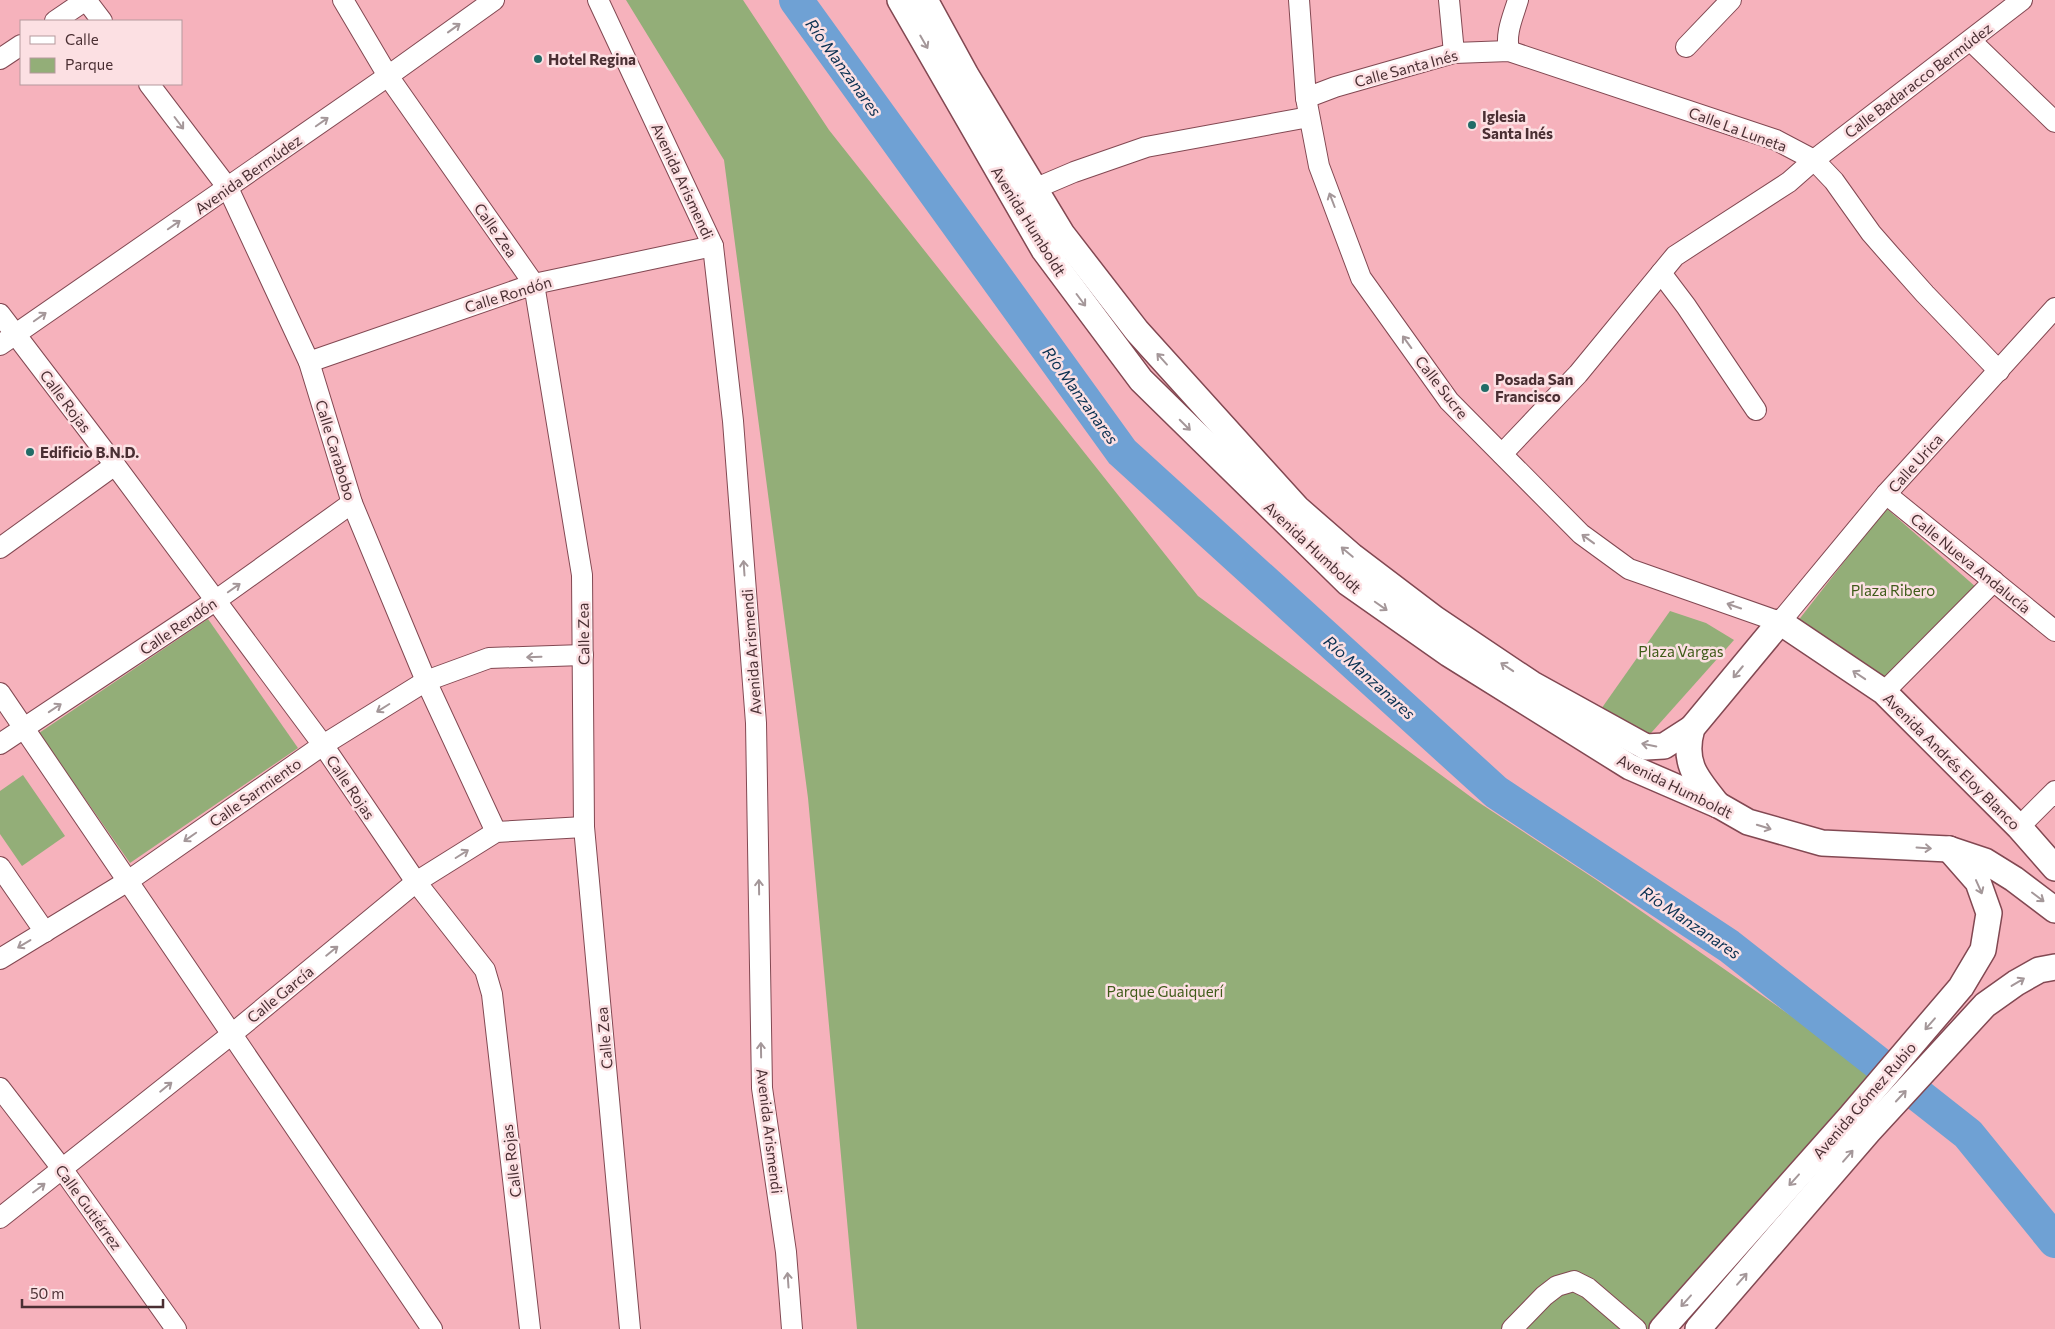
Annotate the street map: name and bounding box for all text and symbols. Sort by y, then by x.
water label: Río Manzanares [802,15,886,119]
street label: Calle Badaracco Bermúdez [1841,19,1995,141]
legend [20,20,182,85]
one-way arrow [447,23,460,34]
text: Calle [65,30,99,48]
one-way arrow [919,35,929,50]
street label: Calle Santa Inés [1352,46,1460,90]
place label: Hotel Regina [548,50,636,68]
marker: Hotel Regina [532,53,544,65]
text: Parque [65,55,113,73]
street label: Calle La Luneta [1686,103,1790,155]
place label: Iglesia Santa Inés [1482,107,1553,142]
one-way arrow [173,116,184,129]
one-way arrow [314,117,328,127]
marker: Iglesia Santa Inés [1466,119,1478,131]
street label: Avenida Arismendi [648,120,718,242]
street label: Avenida Bermúdez [191,130,305,218]
street label: Avenida Humboldt [988,163,1070,279]
one-way arrow [1327,193,1336,208]
street label: Calle Zea [471,199,521,261]
one-way arrow [167,220,181,230]
street label: Calle Rondón [462,272,554,316]
one-way arrow [1076,293,1086,307]
one-way arrow [33,312,47,322]
one-way arrow [1402,336,1412,350]
water label: Río Manzanares [1039,343,1123,447]
street label: Calle Sucre [1412,352,1472,422]
one-way arrow [1156,353,1168,366]
street label: Calle Rojas [37,366,95,436]
place label: Posada San Francisco [1495,370,1573,405]
marker: Posada San Francisco [1479,382,1491,394]
street label: Calle Carabobo [312,398,360,502]
one-way arrow [1179,418,1191,430]
street label: Calle Urica [1884,430,1946,496]
place label: Edificio B.N.D. [40,443,139,461]
marker: Edificio B.N.D. [24,446,36,458]
street label: Avenida Humboldt [1261,497,1365,597]
street label: Calle Nueva Andalucía [1907,509,2035,617]
one-way arrow [1581,534,1595,544]
one-way arrow [1341,546,1354,557]
one-way arrow [740,560,749,576]
park label: Plaza Ribero [1851,581,1935,599]
one-way arrow [227,583,241,593]
street label: Avenida Arismendi [738,588,764,716]
street label: Calle Rendón [136,594,220,658]
one-way arrow [1727,600,1743,610]
one-way arrow [1374,601,1388,611]
street label: Calle Zea [573,603,593,665]
water label: Río Manzanares [1321,631,1419,723]
park label: Plaza Vargas [1638,642,1724,660]
one-way arrow [526,652,542,661]
one-way arrow [1501,662,1515,672]
one-way arrow [1732,666,1744,679]
one-way arrow [1852,670,1866,680]
street label: Avenida Andrés Eloy Blanco [1880,689,2024,833]
one-way arrow [48,703,62,713]
one-way arrow [377,703,391,713]
one-way arrow [1641,740,1657,750]
street label: Avenida Humboldt [1614,750,1736,822]
street label: Calle Rojas [323,751,379,823]
street label: Calle Sarmiento [206,754,304,830]
one-way arrow [1755,823,1771,832]
one-way arrow [184,832,198,842]
one-way arrow [1915,843,1931,852]
one-way arrow [454,848,468,858]
one-way arrow [1975,879,1985,894]
one-way arrow [754,880,763,896]
water label: Río Manzanares [1638,882,1744,962]
one-way arrow [2031,891,2044,902]
one-way arrow [18,940,32,950]
one-way arrow [326,946,339,957]
street label: Calle García [243,962,317,1026]
one-way arrow [2011,977,2025,987]
park label: Parque Guaiquerí [1107,982,1225,1000]
street label: Calle Zea [592,1006,616,1070]
one-way arrow [1924,1017,1935,1030]
street label: Avenida Gómez Rubio [1809,1038,1919,1162]
one-way arrow [756,1042,766,1058]
street label: Avenida Arismendi [753,1067,787,1195]
one-way arrow [159,1082,173,1092]
one-way arrow [1895,1090,1907,1103]
street label: Calle Rojas [498,1123,524,1199]
one-way arrow [1842,1150,1853,1163]
street label: Calle Gutiérrez [52,1161,126,1253]
one-way arrow [1788,1173,1800,1186]
one-way arrow [32,1183,45,1194]
one-way arrow [1736,1272,1747,1285]
one-way arrow [784,1273,793,1289]
scale bar [22,1276,164,1308]
text: 50 m [30,1284,64,1302]
one-way arrow [1681,1295,1692,1308]

